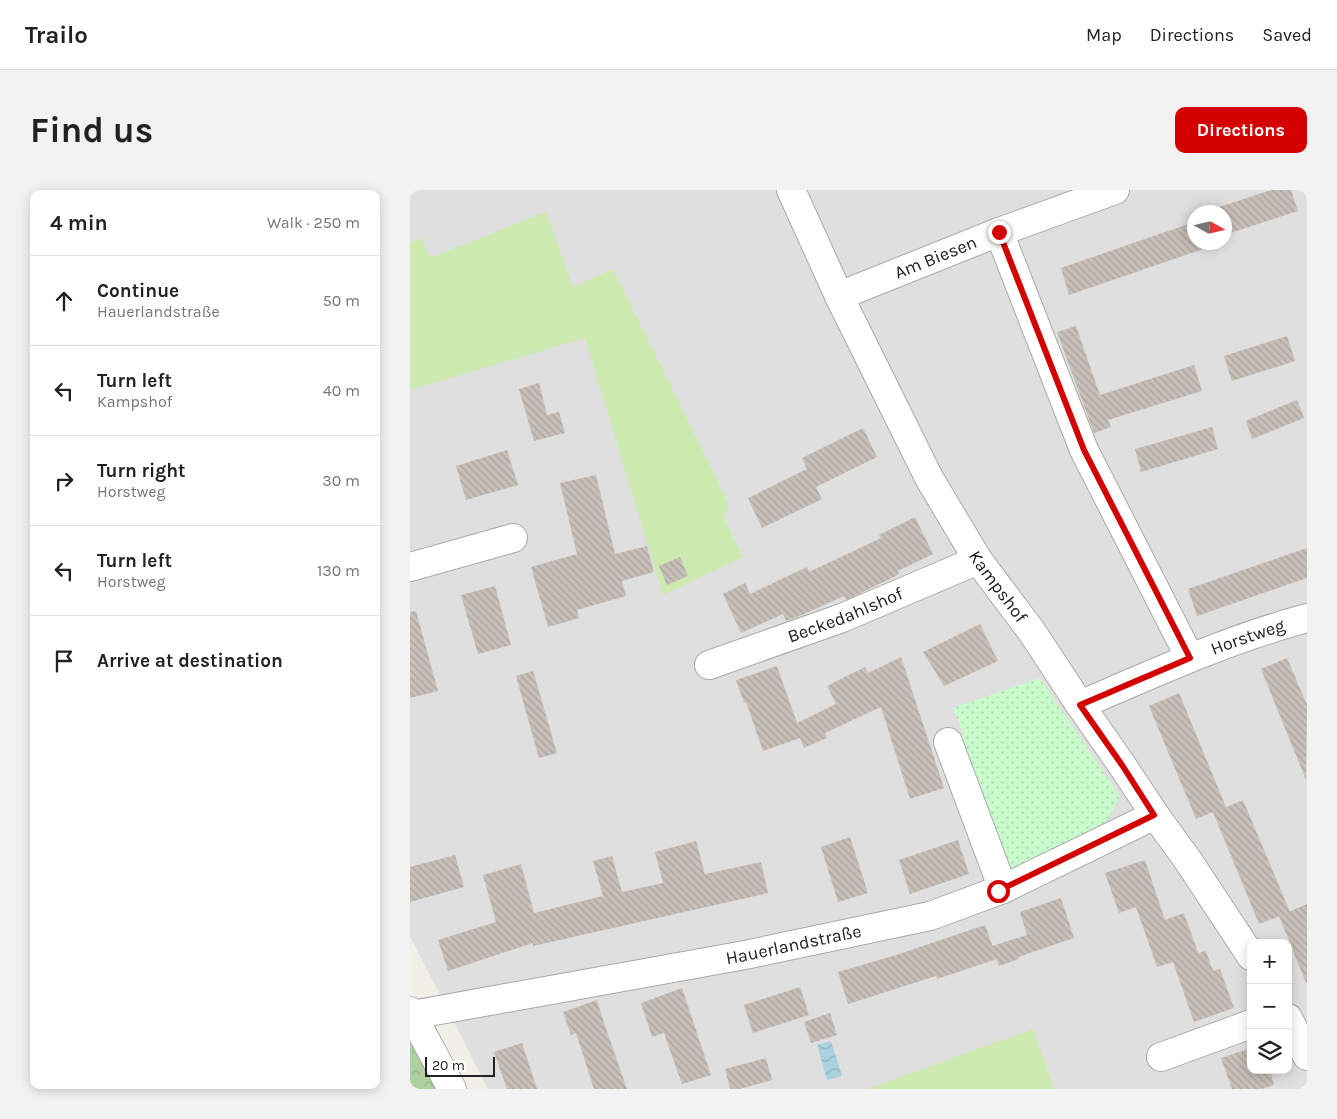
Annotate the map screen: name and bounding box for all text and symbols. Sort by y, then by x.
text: Trailo [25,21,88,49]
text: Map [1086,24,1122,46]
text: Directions [1150,24,1234,46]
text: Saved [1262,24,1312,46]
button: Directions [1175,107,1307,153]
text: Find us [30,110,153,151]
north arrow [1187,205,1232,250]
text: 4 min [50,211,108,235]
text: Walk · 250 m [267,213,360,232]
route end [988,221,1011,244]
street label: Am Biesen [891,231,980,284]
text: Continue [97,280,179,302]
icon: ahead [50,287,78,315]
text: 50 m [323,291,360,310]
text: Hauerlandstraße [97,302,220,321]
text: Turn left [97,370,172,392]
icon: left [50,377,78,405]
text: 40 m [323,381,360,400]
text: Kampshof [97,392,172,411]
text: Turn right [97,460,186,482]
icon: right [50,467,78,495]
text: 30 m [322,471,360,490]
text: Horstweg [97,482,166,501]
street label: Kampshof [964,546,1033,628]
text: Turn left [97,550,172,572]
icon: left [50,557,78,585]
text: 130 m [317,561,360,580]
text: Horstweg [97,572,166,591]
street label: Beckedahlshof [785,582,907,647]
street label: Horstweg [1207,614,1287,660]
icon: arrive [50,647,78,675]
text: Arrive at destination [97,650,283,672]
route start [987,880,1010,903]
street label: Hauerlandstraße [724,920,863,969]
map controls [1247,939,1292,1074]
button: + [1247,939,1292,984]
button: − [1247,984,1292,1029]
button: layers [1247,1029,1292,1074]
scale bar [425,1054,495,1077]
text: 20 m [432,1057,465,1074]

